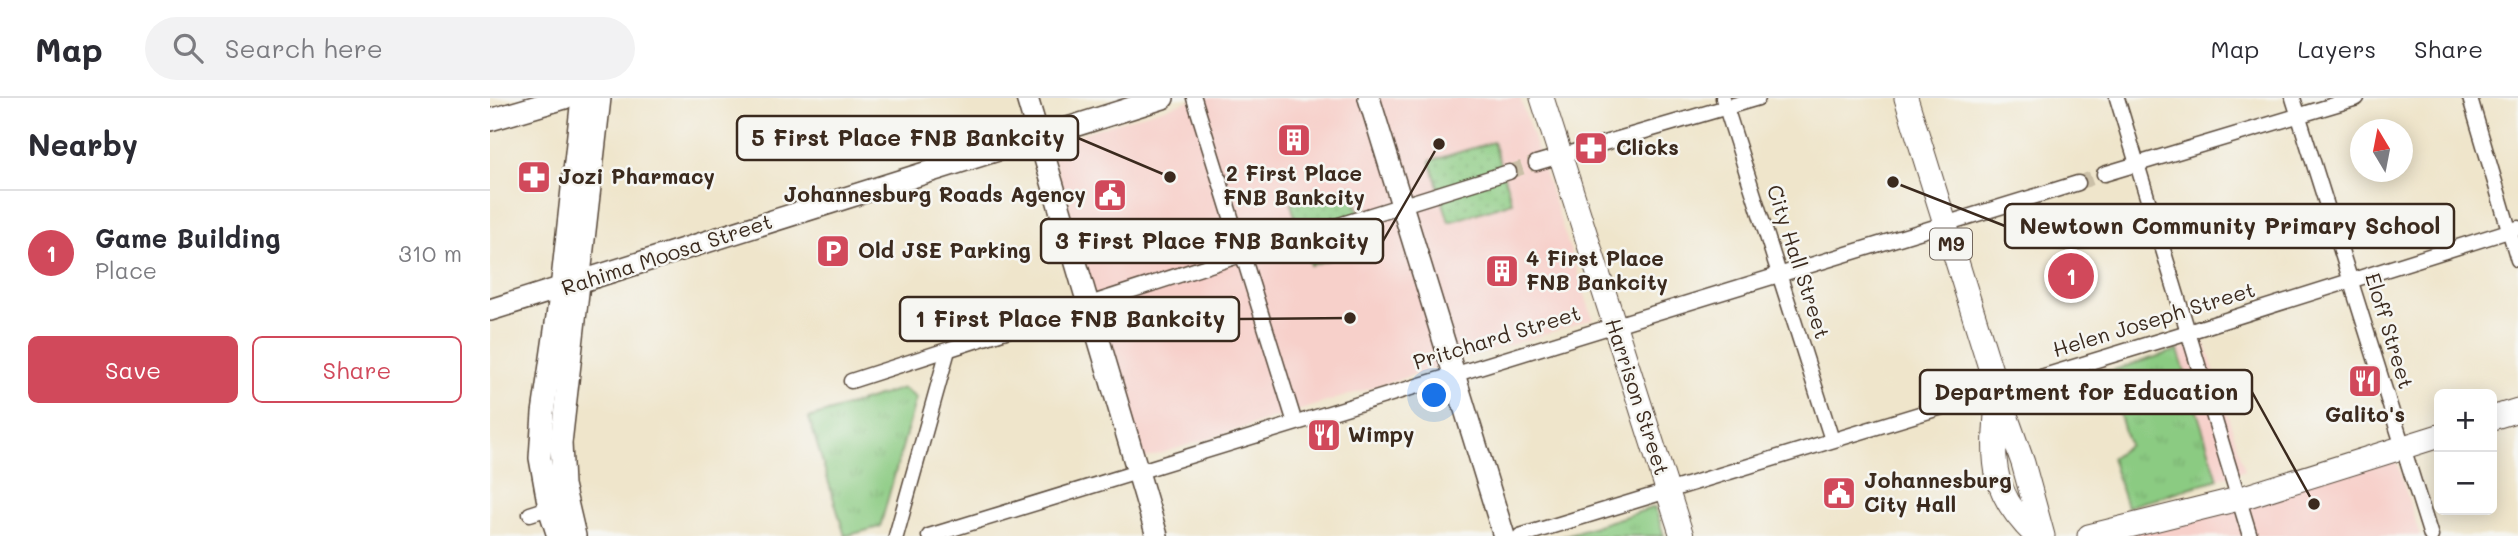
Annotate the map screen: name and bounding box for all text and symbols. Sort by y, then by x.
search box [145,17,635,80]
text: Map [35,27,103,70]
icon: search [169,29,207,67]
text: Search here [225,31,383,65]
text: Map [2211,33,2259,64]
text: Layers [2297,33,2376,64]
text: Share [2414,33,2483,64]
callout: 5 First Place FNB Bankcity [737,116,1078,160]
north arrow [2350,119,2413,182]
building icon: 2 First Place FNB Bankcity [1275,121,1313,159]
text: 5 First Place FNB Bankcity [751,122,1065,152]
text: Nearby [28,124,138,164]
pharmacy icon: Clicks [1572,129,1610,167]
place label: Clicks [1616,133,1679,160]
pharmacy icon: Jozi Pharmacy [515,158,553,196]
place label: 2 First Place FNB Bankcity [1223,159,1365,211]
place label: Jozi Pharmacy [558,162,715,190]
public building icon: Johannesburg Roads Agency [1091,176,1129,214]
place label: Johannesburg Roads Agency [783,180,1086,208]
street label: City Hall Street [1762,181,1837,342]
callout: Newtown Community Primary School [2005,204,2454,248]
street label: Rahima Moosa Street [558,207,775,300]
text: Newtown Community Primary School [2019,210,2441,240]
callout: 3 First Place FNB Bankcity [1041,219,1383,263]
text: Game Building [95,221,280,255]
text: 3 First Place FNB Bankcity [1055,225,1369,255]
road number: M9 [1930,228,1972,260]
parking icon: Old JSE Parking [814,232,852,270]
place label: Old JSE Parking [858,236,1031,263]
text: 1 [46,238,56,268]
text: 310 m [398,238,462,268]
place label: 4 First Place FNB Bankcity [1526,244,1668,296]
pin: 1 [2048,250,2094,302]
building icon: 4 First Place FNB Bankcity [1483,252,1521,290]
text: Place [95,255,157,285]
street label: Eloff Street [2360,269,2421,392]
street label: Helen Joseph Street [2049,275,2258,362]
callout: 1 First Place FNB Bankcity [900,297,1239,341]
street label: Pritchard Street [1410,298,1584,375]
text: 1 First Place FNB Bankcity [915,303,1225,333]
street label: Harrison Street [1600,315,1677,478]
button: Save [28,336,238,403]
button: Share [252,336,462,403]
restaurant icon: Galito's [2346,362,2384,400]
callout: Department for Education [1920,370,2252,414]
text: Department for Education [1934,376,2238,406]
your location [1417,378,1451,412]
map controls [2434,389,2497,515]
button: + [2434,389,2497,452]
place label: Galito's [2325,400,2405,427]
restaurant icon: Wimpy [1305,416,1343,454]
place label: Wimpy [1348,420,1414,448]
button: − [2434,452,2497,515]
place label: Johannesburg City Hall [1864,466,2012,518]
public building icon: Johannesburg City Hall [1820,474,1858,512]

